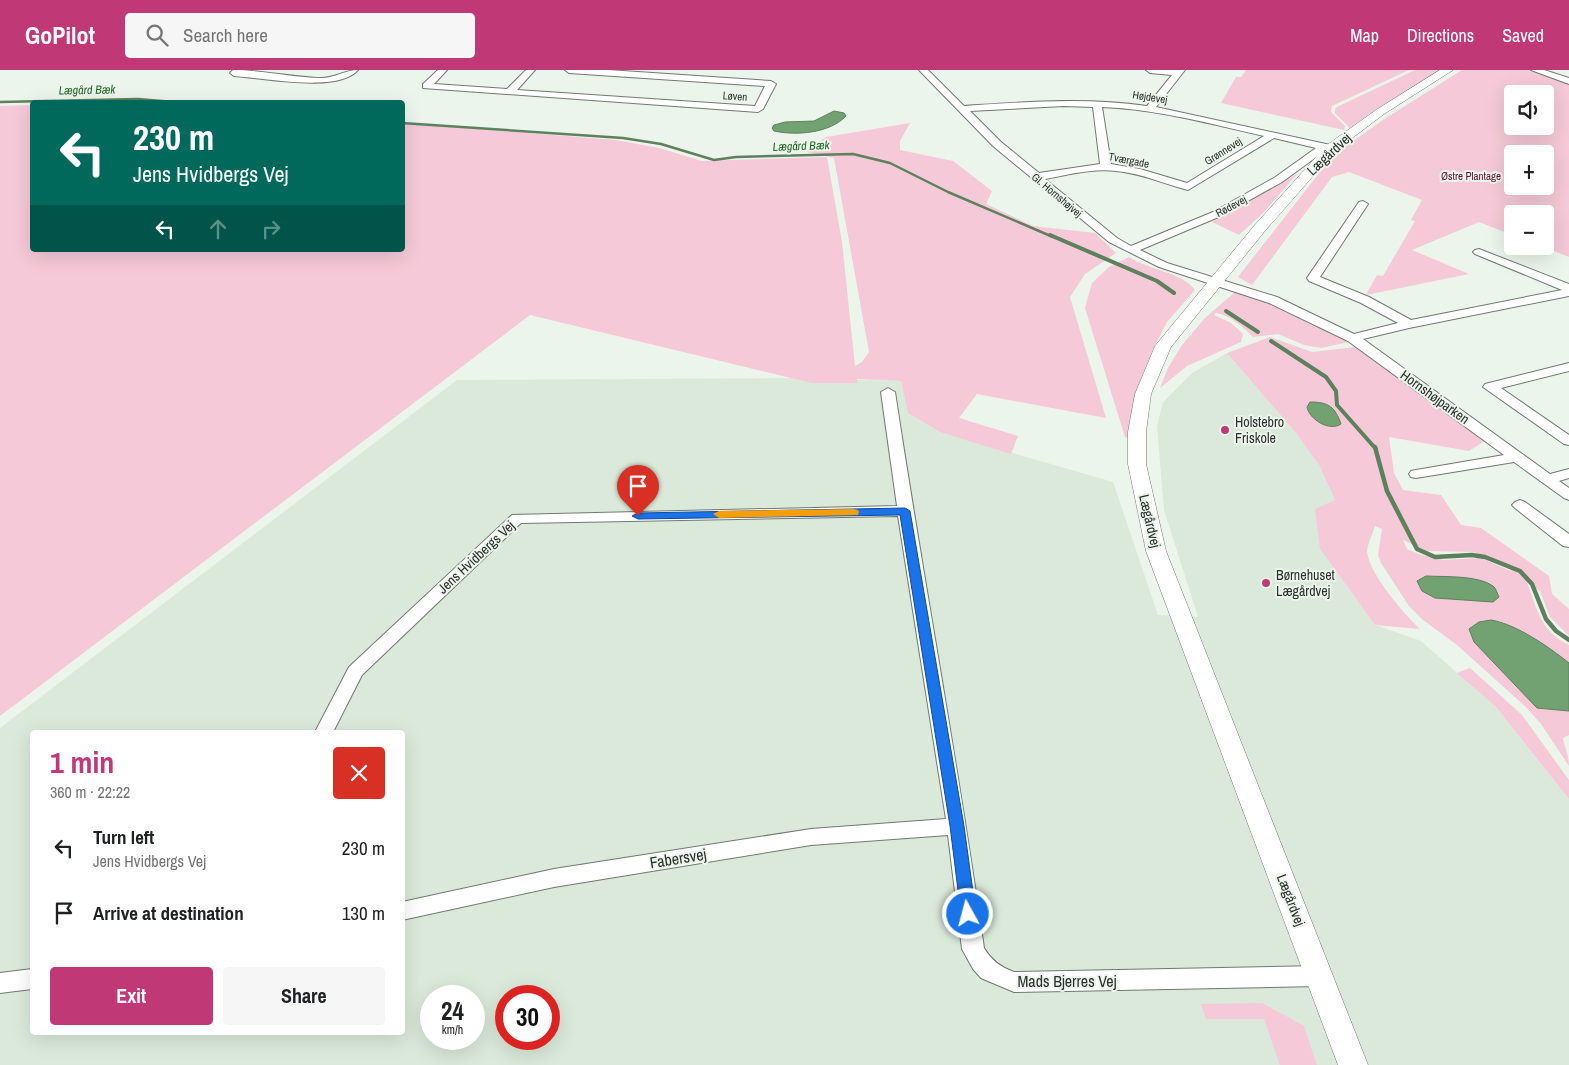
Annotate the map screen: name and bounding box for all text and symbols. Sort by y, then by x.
search box [125,13,475,58]
text: GoPilot [25,19,95,51]
icon: search [143,21,171,49]
text: Search here [183,22,268,48]
text: Map [1350,23,1379,48]
text: Directions [1407,23,1474,48]
text: Saved [1502,23,1544,48]
water label: Lægård Bæk [58,81,117,98]
map controls [1504,85,1554,255]
button: sound [1504,85,1554,135]
street label: Højdevej [1132,87,1168,107]
street label: Løven [722,88,748,104]
text: 230 m [133,114,214,161]
icon: left [50,120,115,185]
street label: Lægårdvej [1303,129,1355,179]
street label: Grønnevej [1202,134,1244,168]
water label: Lægård Bæk [772,137,831,155]
button: + [1504,145,1554,195]
street label: Tværgade [1107,149,1151,171]
text: Jens Hvidbergs Vej [133,159,288,189]
park label: Østre Plantage [1441,169,1501,183]
street label: Gl. Hornshøjvej [1029,170,1085,220]
street label: Rødevej [1213,192,1249,220]
button: − [1504,205,1554,255]
icon: left [151,215,179,243]
icon: ahead [204,215,232,243]
icon: right [257,215,285,243]
street label: Hornshøjparken [1397,366,1473,428]
place label: Holstebro Friskole [1235,413,1284,447]
marker: Holstebro Friskole [1219,424,1231,436]
pin [617,465,659,516]
icon: arrive [624,472,652,500]
street label: Lægårdvej [1135,493,1165,549]
street label: Jens Hvidbergs Vej [434,517,518,597]
place label: Børnehuset Lægårdvej [1276,566,1335,600]
marker: Børnehuset Lægårdvej [1260,577,1272,589]
text: 1 min [50,742,114,782]
button: close [333,747,385,799]
text: 360 m · 22:22 [50,781,130,803]
text: Turn left [93,824,154,850]
icon: left [50,834,78,862]
text: 230 m [342,835,385,861]
street label: Fabersvej [648,843,708,873]
text: Jens Hvidbergs Vej [93,850,206,872]
street label: Lægårdvej [1273,871,1309,929]
position arrow [941,887,993,939]
icon: arrive [50,899,78,927]
text: Arrive at destination [93,900,244,926]
text: 130 m [342,900,385,926]
button: Exit [50,967,213,1025]
button: Share [223,967,385,1025]
street label: Mads Bjerres Vej [1017,970,1117,992]
speed limit sign: 30 [495,985,560,1050]
text: 24 [441,994,464,1028]
text: km/h [442,1022,463,1038]

